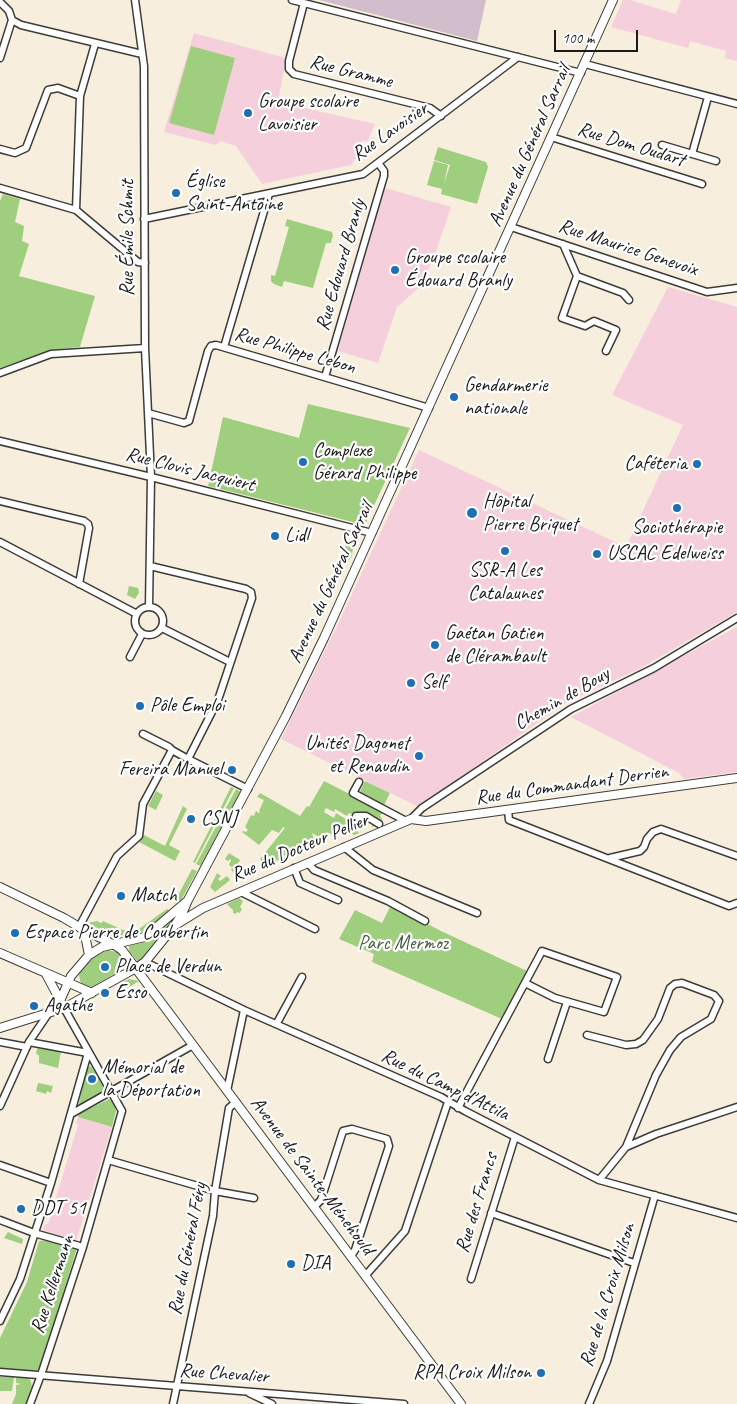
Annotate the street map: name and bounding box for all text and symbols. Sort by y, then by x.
scale bar [557,20,641,52]
text: 100 m [562,29,594,48]
street label: Rue Gramme [307,50,395,94]
street label: Avenue du Général Sarrail [484,62,576,230]
place label: Groupe scolaire Lavoisier [258,90,358,137]
street label: Rue Lavoisier [347,97,433,167]
marker: Groupe scolaire Lavoisier [242,107,254,119]
street label: Rue Dom Oudart [575,117,687,173]
place label: Église Saint-Antoine [186,170,282,217]
street label: Rue Émile Schmit [116,180,140,296]
marker: Église Saint-Antoine [170,187,182,199]
street label: Rue Edouard Branly [311,197,371,333]
street label: Rue Maurice Genevoix [555,214,701,282]
place label: Groupe scolaire Édouard Branly [405,246,512,293]
marker: Groupe scolaire Édouard Branly [389,264,401,276]
street label: Rue Philippe Lebon [232,322,358,380]
place label: Gendarmerie nationale [464,374,547,421]
marker: Gendarmerie nationale [448,391,460,403]
place label: Complexe Gérard Philippe [313,439,416,486]
street label: Rue Clovis Jacquiert [123,442,257,498]
place label: Caféteria [624,452,687,476]
marker: Complexe Gérard Philippe [297,456,309,468]
marker: Caféteria [691,458,703,470]
place label: Hôpital Pierre Briquet [483,490,578,537]
street label: Avenue du Général Sarrail [283,499,379,667]
marker: Sociothérapie [671,502,683,514]
marker: Hôpital Pierre Briquet [465,506,479,520]
place label: Sociothérapie [632,516,722,540]
place label: Lidl [285,524,309,548]
marker: Lidl [269,530,281,542]
place label: USCAC Edelweiss [607,542,723,566]
marker: SSR-A Les Catalaunes [499,545,511,557]
marker: USCAC Edelweiss [591,548,603,560]
place label: SSR-A Les Catalaunes [468,559,542,606]
place label: Gaétan Gatien de Clérambault [445,622,546,669]
marker: Gaétan Gatien de Clérambault [429,639,441,651]
street label: Chemin de Bouy [510,662,614,736]
place label: Self [421,671,446,695]
marker: Self [405,677,417,689]
place label: Pôle Emploi [150,694,225,718]
marker: Pôle Emploi [134,700,146,712]
place label: Unités Dagonet et Renaudin [305,732,409,779]
marker: Unités Dagonet et Renaudin [413,750,425,762]
place label: Fereira Manuel [119,758,222,782]
street label: Rue du Commandant Derrien [474,760,670,810]
marker: Fereira Manuel [226,764,238,776]
place label: CSNJ [201,807,237,831]
street label: Rue du Docteur Pellier [228,808,372,888]
marker: CSNJ [185,813,197,825]
place label: Match [131,884,177,908]
marker: Match [115,890,127,902]
place label: Espace Pierre de Coubertin [25,921,208,945]
marker: Espace Pierre de Coubertin [9,927,21,939]
park label: Parc Mermoz [358,932,448,956]
place label: Place de Verdun [115,955,221,979]
marker: Place de Verdun [99,961,111,973]
place label: Esso [115,981,146,1005]
marker: Esso [99,987,111,999]
place label: Agathe [44,994,92,1018]
marker: Agathe [28,1000,40,1012]
street label: Rue du Camp d'Attila [377,1044,513,1126]
place label: Mémorial de la Déportation [102,1056,200,1103]
marker: Mémorial de la Déportation [86,1073,98,1085]
street label: Avenue de Sainte-Ménehould [245,1092,379,1260]
street label: Rue des Francs [450,1150,504,1256]
street label: Rue du Général Féry [163,1181,213,1317]
place label: DDT 51 [31,1197,86,1221]
marker: DDT 51 [15,1203,27,1215]
street label: Rue de la Croix Milson [575,1220,641,1370]
street label: Rue Kellermann [26,1232,80,1336]
place label: DIA [301,1252,330,1276]
marker: DIA [285,1258,297,1270]
street label: Rue Chevalier [178,1359,270,1389]
place label: RPA Croix Milson [413,1361,531,1385]
marker: RPA Croix Milson [535,1367,547,1379]

